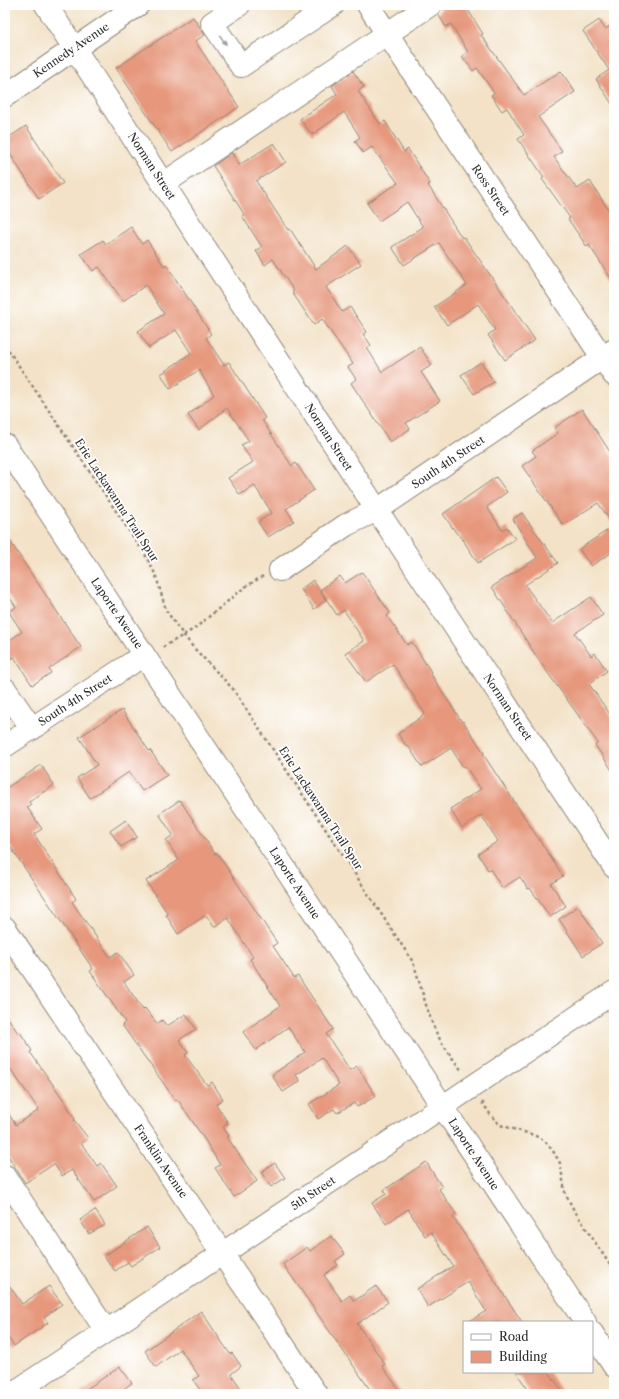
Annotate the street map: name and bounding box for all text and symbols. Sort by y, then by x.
street label: Kennedy Avenue [30,19,112,81]
one-way arrow [219,35,227,45]
street label: Norman Street [125,130,179,202]
street label: Ross Street [469,162,513,218]
street label: Norman Street [302,401,356,473]
street label: South 4th Street [409,432,487,492]
street label: Erie Lackawanna Trail Spur [72,436,162,565]
street label: Laporte Avenue [88,575,146,651]
street label: South 4th Street [36,671,115,729]
street label: Norman Street [481,671,535,743]
street label: Erie Lackawanna Trail Spur [276,744,366,873]
street label: Laporte Avenue [267,844,323,922]
street label: Laporte Avenue [446,1115,502,1193]
street label: Franklin Avenue [131,1122,191,1200]
street label: 5th Street [288,1173,338,1213]
legend [463,1321,593,1373]
text: Road [499,1329,529,1344]
text: Building [499,1349,547,1364]

